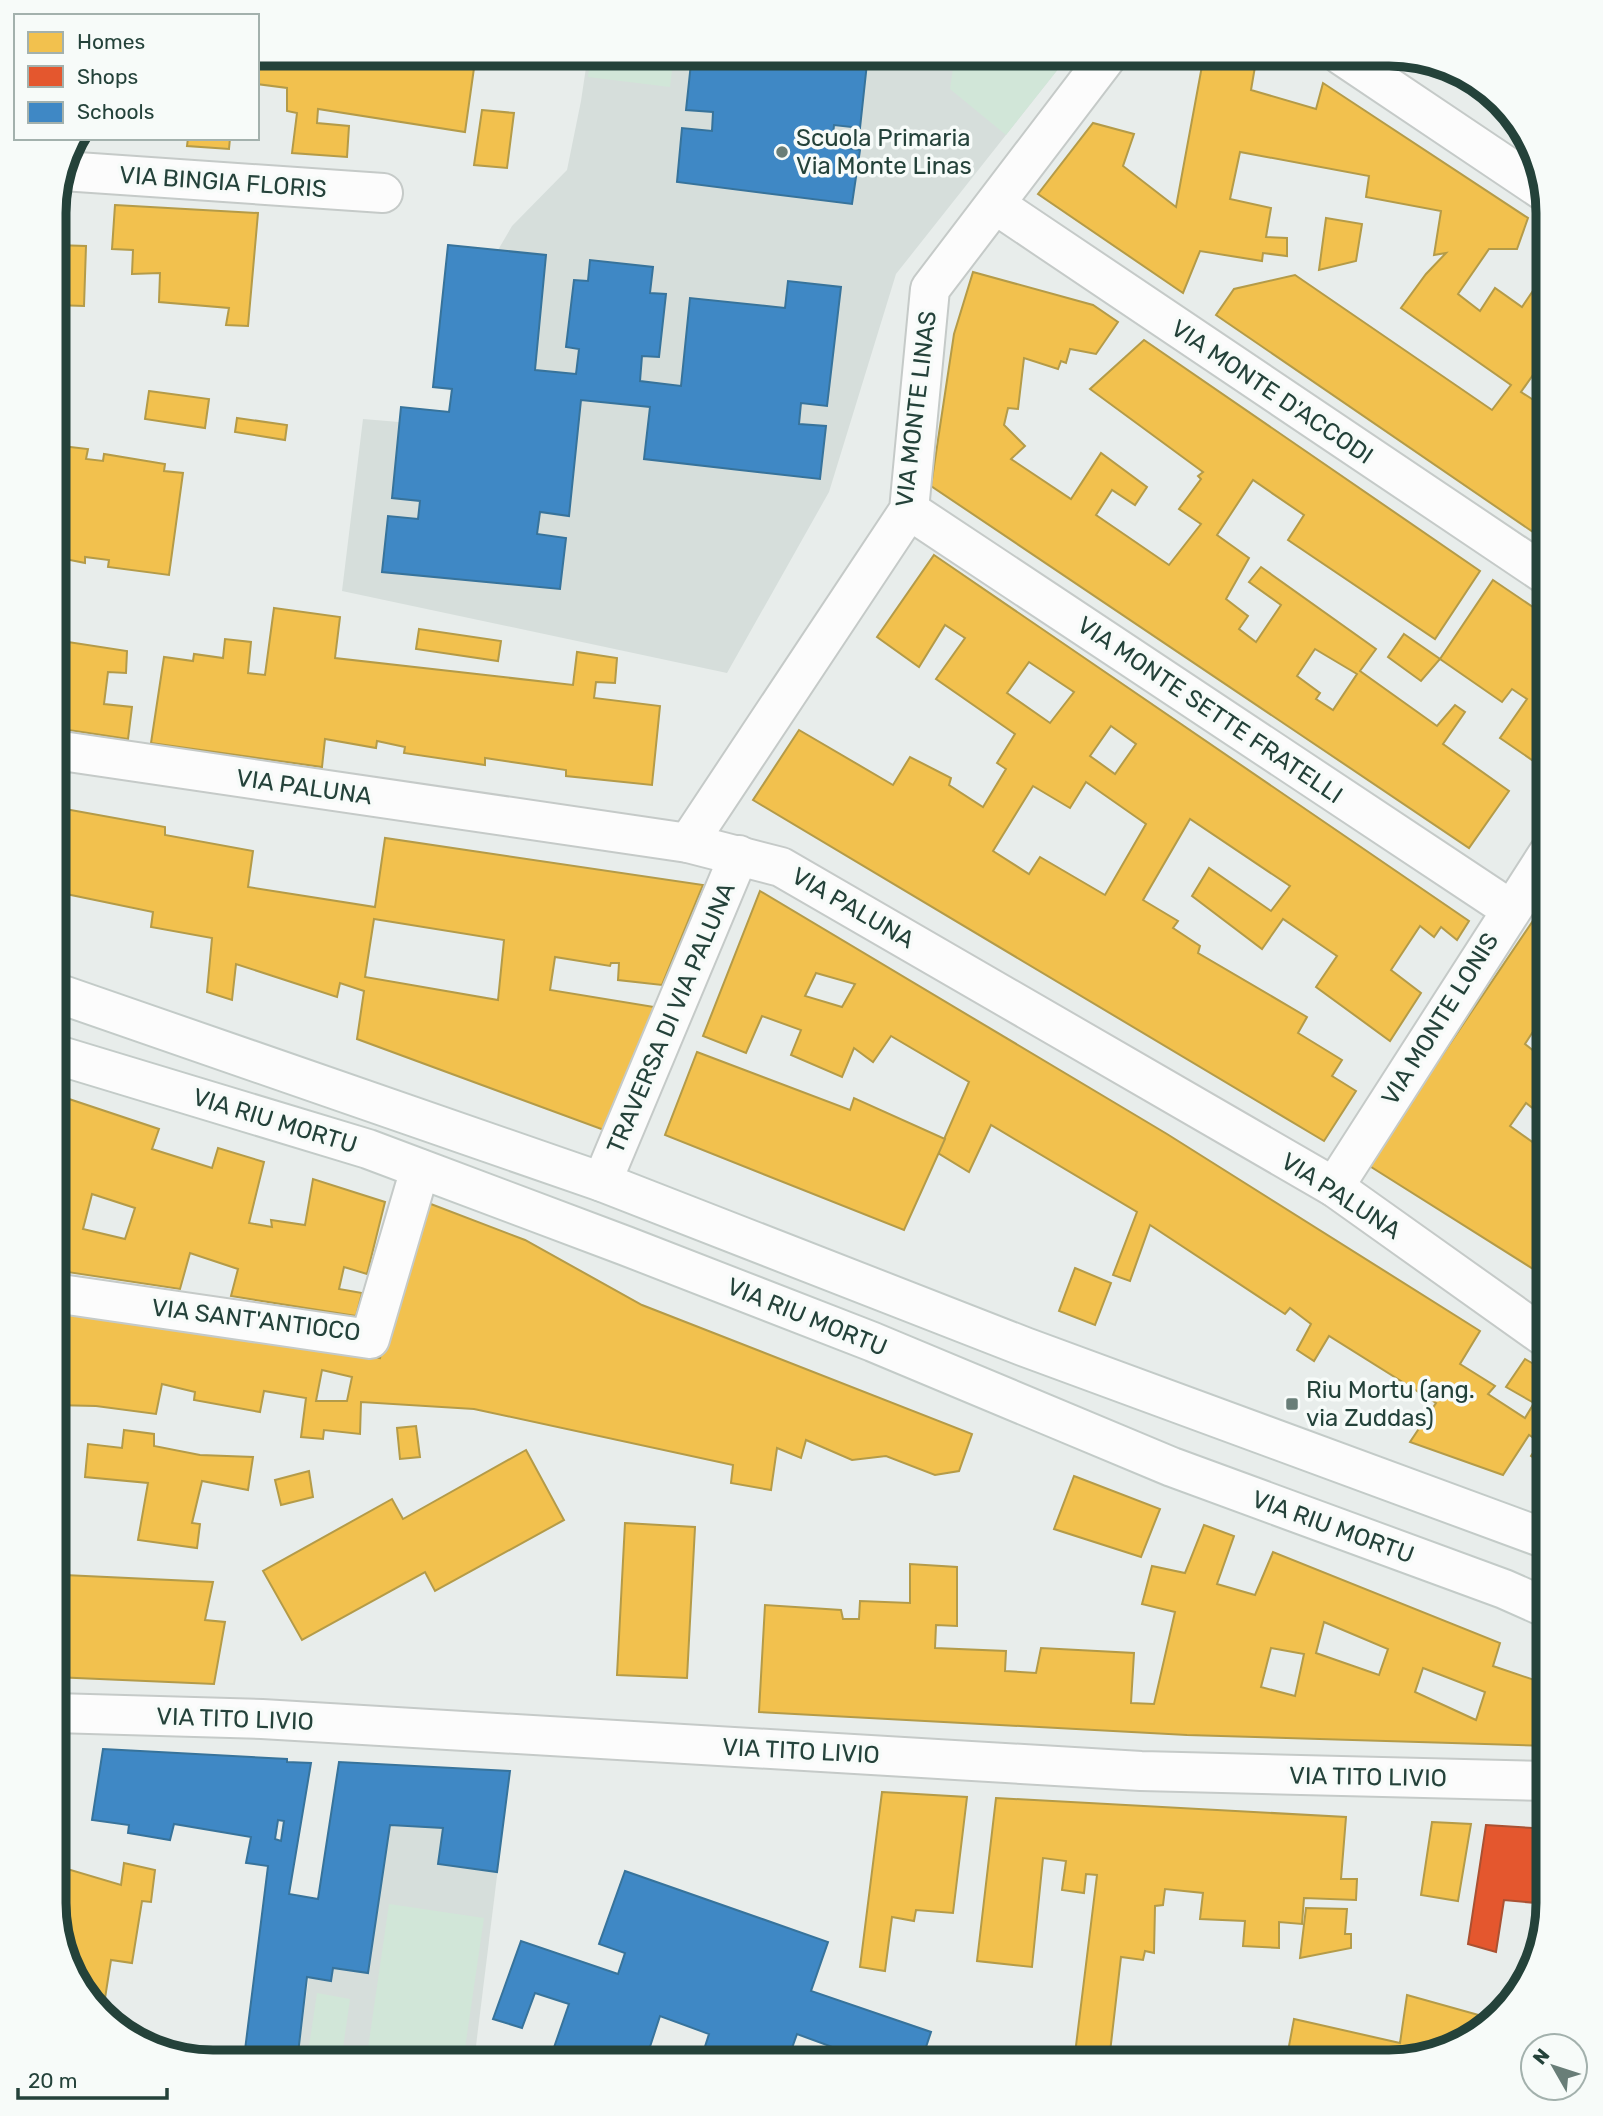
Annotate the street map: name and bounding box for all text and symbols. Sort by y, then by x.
legend [14,14,259,140]
text: Homes [77,29,145,54]
text: Shops [77,64,138,89]
text: Schools [77,99,154,124]
place label: Scuola Primaria Via Monte Linas [796,124,972,180]
marker: Scuola Primaria Via Monte Linas [774,144,790,160]
street label: VIA BINGIA FLORIS [118,161,328,203]
street label: VIA MONTE LINAS [890,309,942,509]
street label: VIA MONTE D'ACCODI [1166,314,1378,470]
street label: VIA MONTE SETTE FRATELLI [1072,611,1348,809]
street label: VIA PALUNA [234,764,374,810]
street label: VIA PALUNA [787,862,919,954]
street label: TRAVERSA DI VIA PALUNA [601,878,741,1158]
street label: VIA MONTE LONIS [1376,928,1504,1110]
street label: VIA RIU MORTU [190,1083,360,1159]
street label: VIA PALUNA [1276,1147,1406,1245]
street label: VIA RIU MORTU [723,1272,891,1362]
street label: VIA SANT'ANTIOCO [150,1293,362,1347]
place label: Riu Mortu (ang. via Zuddas) [1306,1376,1475,1432]
marker: Riu Mortu (ang. via Zuddas) [1284,1396,1300,1412]
street label: VIA RIU MORTU [1248,1485,1418,1569]
street label: VIA TITO LIVIO [156,1702,314,1736]
street label: VIA TITO LIVIO [722,1733,880,1769]
street label: VIA TITO LIVIO [1289,1762,1447,1792]
north arrow [1519,2032,1589,2102]
text: N [1528,2044,1554,2069]
scale bar [18,2056,166,2100]
text: 20 m [28,2068,77,2093]

